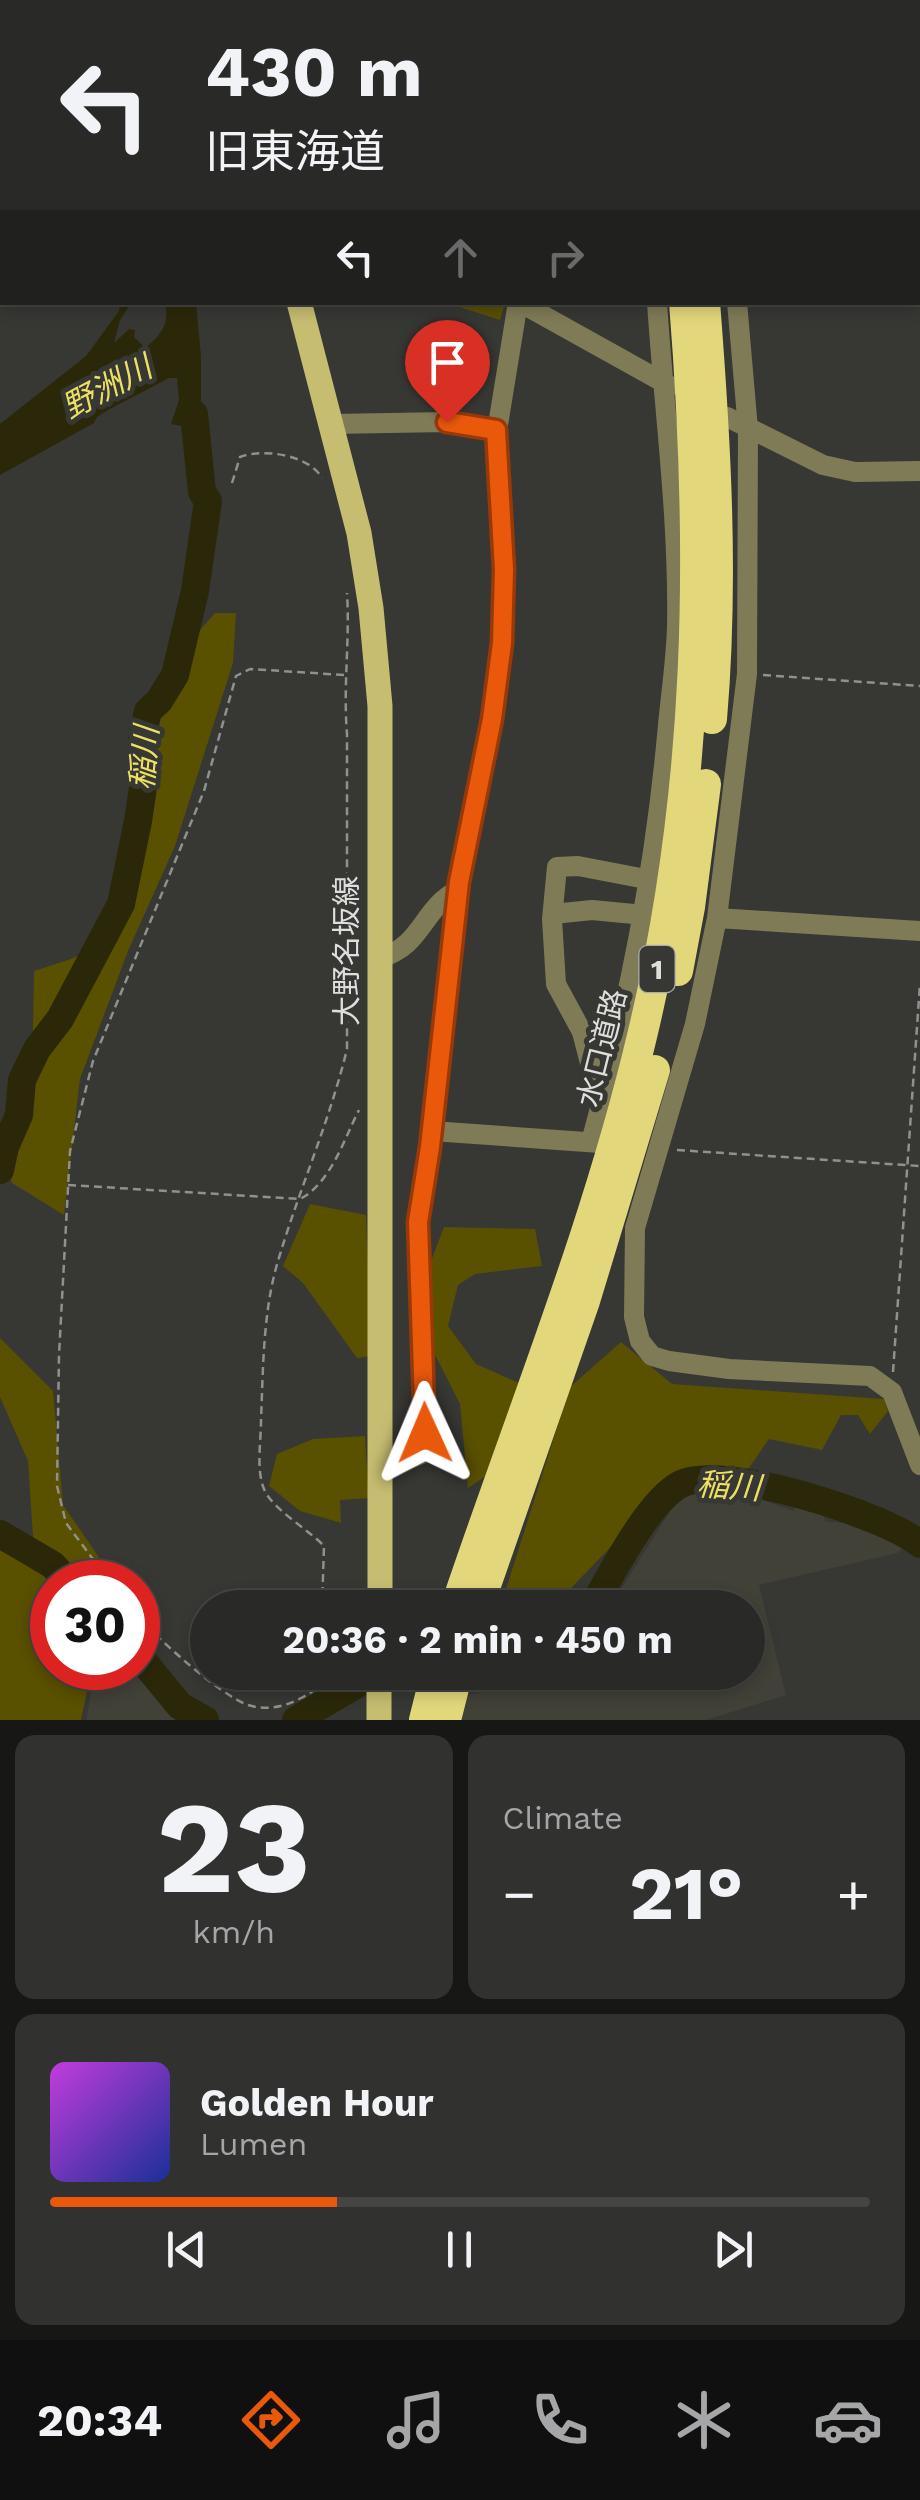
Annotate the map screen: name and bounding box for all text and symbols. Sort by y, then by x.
text: 430 m [205,31,423,113]
icon: left [40,40,170,170]
text: 旧東海道 [205,125,385,178]
icon: left [328,230,383,285]
icon: ahead [433,230,488,285]
icon: right [538,230,593,285]
pin [405,320,490,423]
icon: arrive [420,335,475,390]
water label: 野洲川 [56,346,161,426]
water label: 稲川 [122,721,166,792]
street label: 大野名坂線 [329,876,364,1026]
road number: 1 [640,946,674,992]
street label: 水口道路 [570,985,633,1110]
position arrow [373,1381,477,1485]
water label: 稲川 [696,1465,765,1507]
speed limit sign: 30 [30,1560,160,1690]
text: 20:36 · 2 min · 450 m [282,1618,673,1662]
text: 23 [156,1771,311,1924]
text: Climate [503,1799,623,1837]
text: 21° [629,1849,743,1937]
text: − [503,1862,536,1926]
text: + [837,1862,870,1926]
text: km/h [193,1913,275,1951]
text: Golden Hour [200,2081,434,2125]
text: Lumen [200,2125,307,2163]
icon: previous [159,2222,214,2277]
icon: pause [432,2222,487,2277]
icon: next [706,2222,761,2277]
icon: directions [236,2385,306,2455]
icon: music [381,2385,451,2455]
icon: phone [525,2385,595,2455]
icon: climate [669,2385,739,2455]
icon: car [813,2385,883,2455]
text: 20:34 [37,2394,162,2447]

